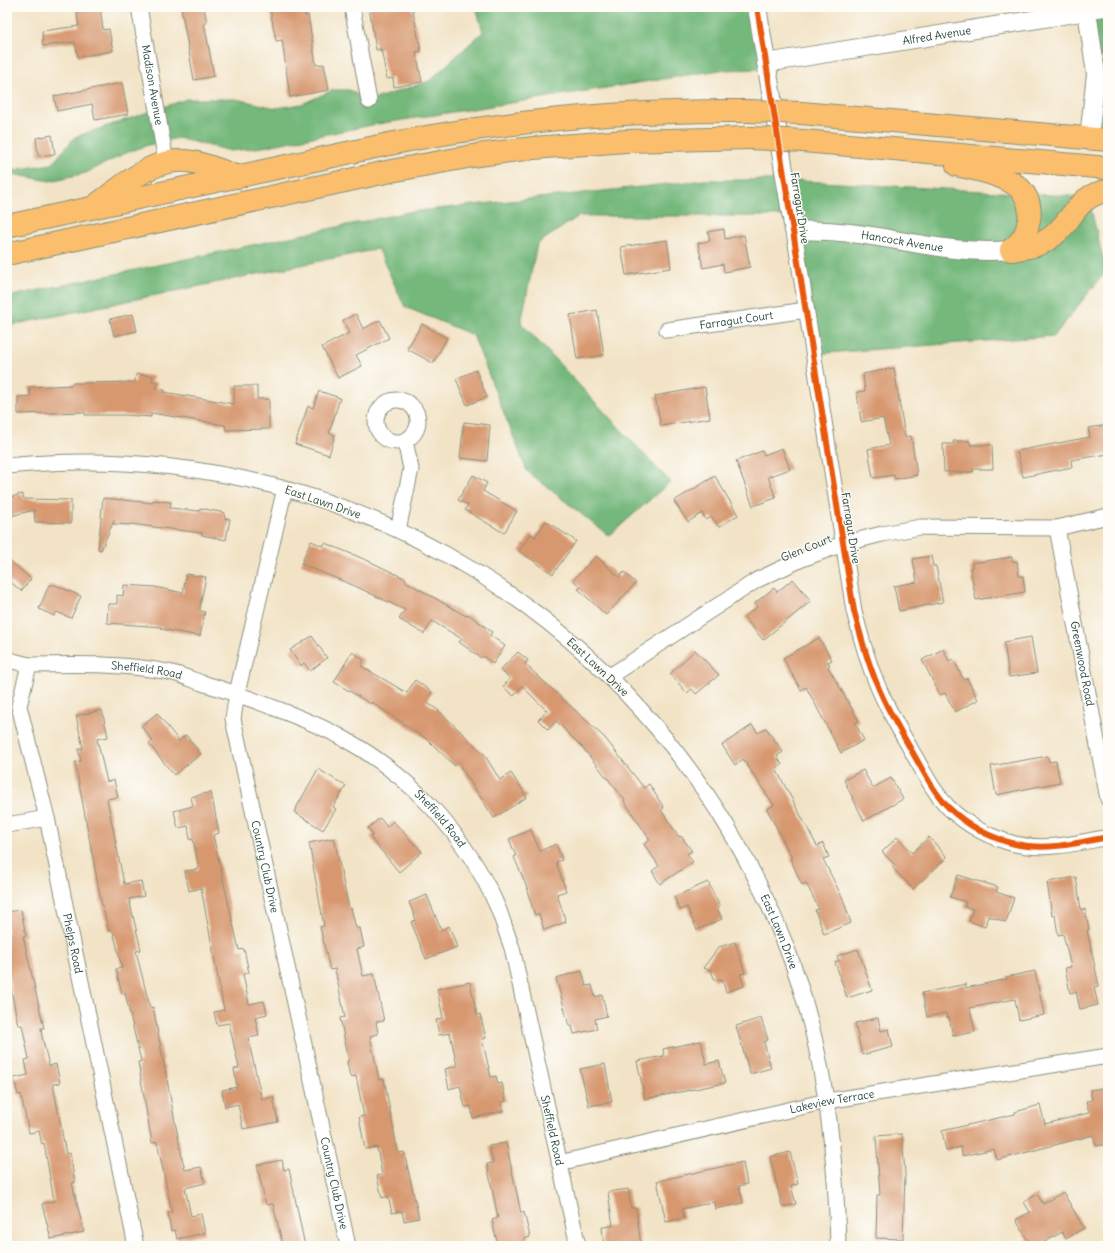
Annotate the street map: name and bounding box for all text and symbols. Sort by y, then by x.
street label: Alfred Avenue [901,23,972,48]
street label: Madison Avenue [139,44,166,126]
street label: Farragut Drive [787,171,813,245]
street label: Hancock Avenue [860,228,944,255]
street label: Farragut Court [699,308,774,332]
street label: East Lawn Drive [283,482,363,522]
street label: Farragut Drive [838,491,864,565]
street label: Glen Court [779,531,834,564]
street label: Greenwood Road [1068,620,1097,708]
street label: East Lawn Drive [564,635,632,699]
street label: Sheffield Road [111,658,184,682]
street label: Sheffield Road [412,787,469,851]
street label: Country Club Drive [248,819,282,914]
street label: East Lawn Drive [758,892,801,971]
street label: Phelps Road [60,912,86,975]
street label: Lakeview Terrace [788,1086,876,1116]
street label: Sheffield Road [538,1094,567,1167]
street label: Country Club Drive [317,1136,351,1231]

